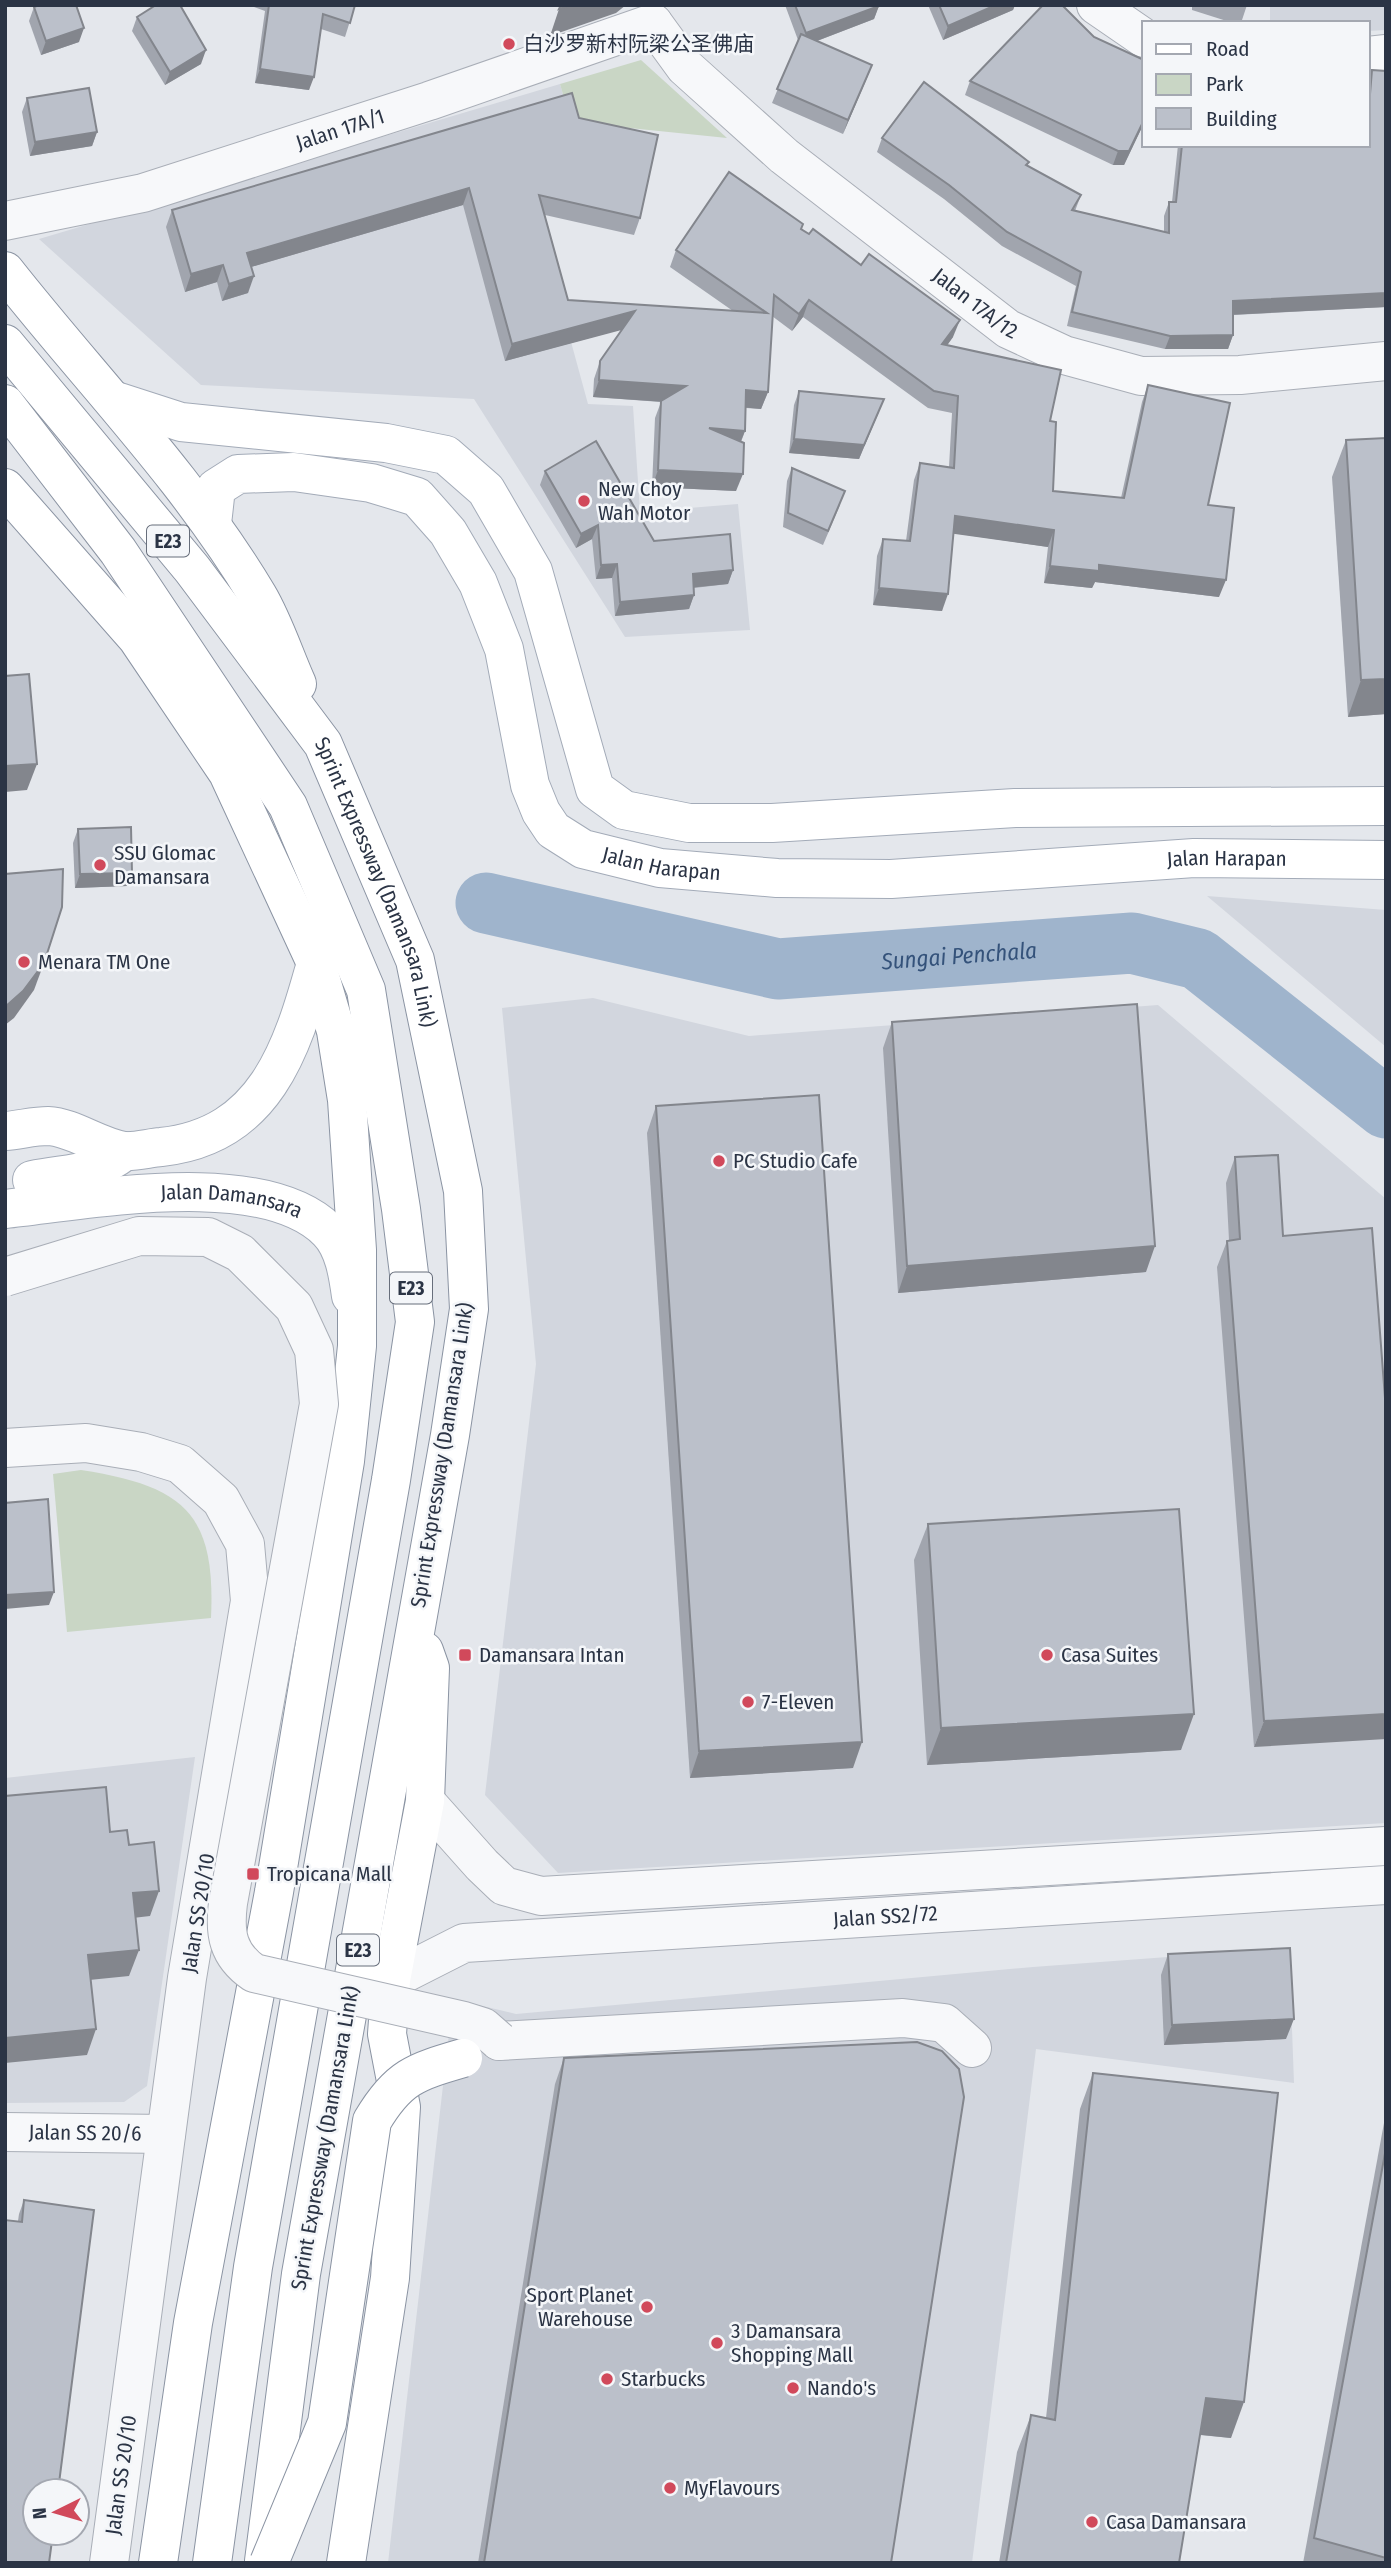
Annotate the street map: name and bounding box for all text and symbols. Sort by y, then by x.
legend [1142,21,1370,147]
place label: 白沙罗新村阮梁公圣佛庙 [523,31,754,57]
marker: 白沙罗新村阮梁公圣佛庙 [501,36,517,52]
text: Road [1206,36,1250,62]
text: Park [1206,71,1244,97]
street label: Jalan 17A/1 [293,103,388,156]
text: Building [1206,106,1277,132]
street label: Jalan 17A/12 [927,263,1021,345]
place label: New Choy Wah Motor [598,476,691,526]
marker: New Choy Wah Motor [576,493,592,509]
road number: E23 [147,526,189,556]
street label: Sprint Expressway (Damansara Link) [309,732,442,1030]
place label: SSU Glomac Damansara [114,840,216,890]
street label: Jalan Harapan [599,841,722,886]
street label: Jalan Harapan [1166,845,1287,873]
marker: SSU Glomac Damansara [92,857,108,873]
water label: Sungai Penchala [879,936,1038,975]
place label: Menara TM One [38,949,170,975]
marker: Menara TM One [16,954,32,970]
place label: PC Studio Cafe [733,1148,858,1174]
marker: PC Studio Cafe [711,1153,727,1169]
street label: Jalan Damansara [160,1179,307,1224]
road number: E23 [390,1272,432,1304]
street label: Sprint Expressway (Damansara Link) [405,1301,479,1609]
place label: Damansara Intan [479,1642,624,1668]
place label: Casa Suites [1061,1642,1158,1668]
marker: Damansara Intan [457,1647,473,1663]
marker: Casa Suites [1039,1647,1055,1663]
place label: 7-Eleven [762,1689,834,1715]
marker: 7-Eleven [740,1694,756,1710]
street label: Jalan SS 20/10 [176,1851,220,1975]
place label: Tropicana Mall [267,1861,392,1887]
marker: Tropicana Mall [245,1866,261,1882]
street label: Jalan SS2/72 [832,1900,938,1933]
road number: E23 [337,1934,379,1966]
street label: Sprint Expressway (Damansara Link) [285,1984,365,2292]
street label: Jalan SS 20/6 [28,2119,142,2147]
place label: Sport Planet Warehouse [526,2282,633,2332]
marker: Sport Planet Warehouse [639,2299,655,2315]
place label: 3 Damansara Shopping Mall [731,2318,854,2368]
marker: 3 Damansara Shopping Mall [709,2335,725,2351]
place label: Starbucks [621,2366,706,2392]
marker: Starbucks [599,2371,615,2387]
place label: Nando's [807,2375,876,2401]
marker: Nando's [785,2380,801,2396]
street label: Jalan SS 20/10 [100,2413,142,2537]
place label: MyFlavours [684,2475,780,2501]
north arrow [21,2477,91,2547]
marker: MyFlavours [662,2480,678,2496]
text: N [28,2507,52,2520]
place label: Casa Damansara [1106,2509,1247,2535]
marker: Casa Damansara [1084,2514,1100,2530]

